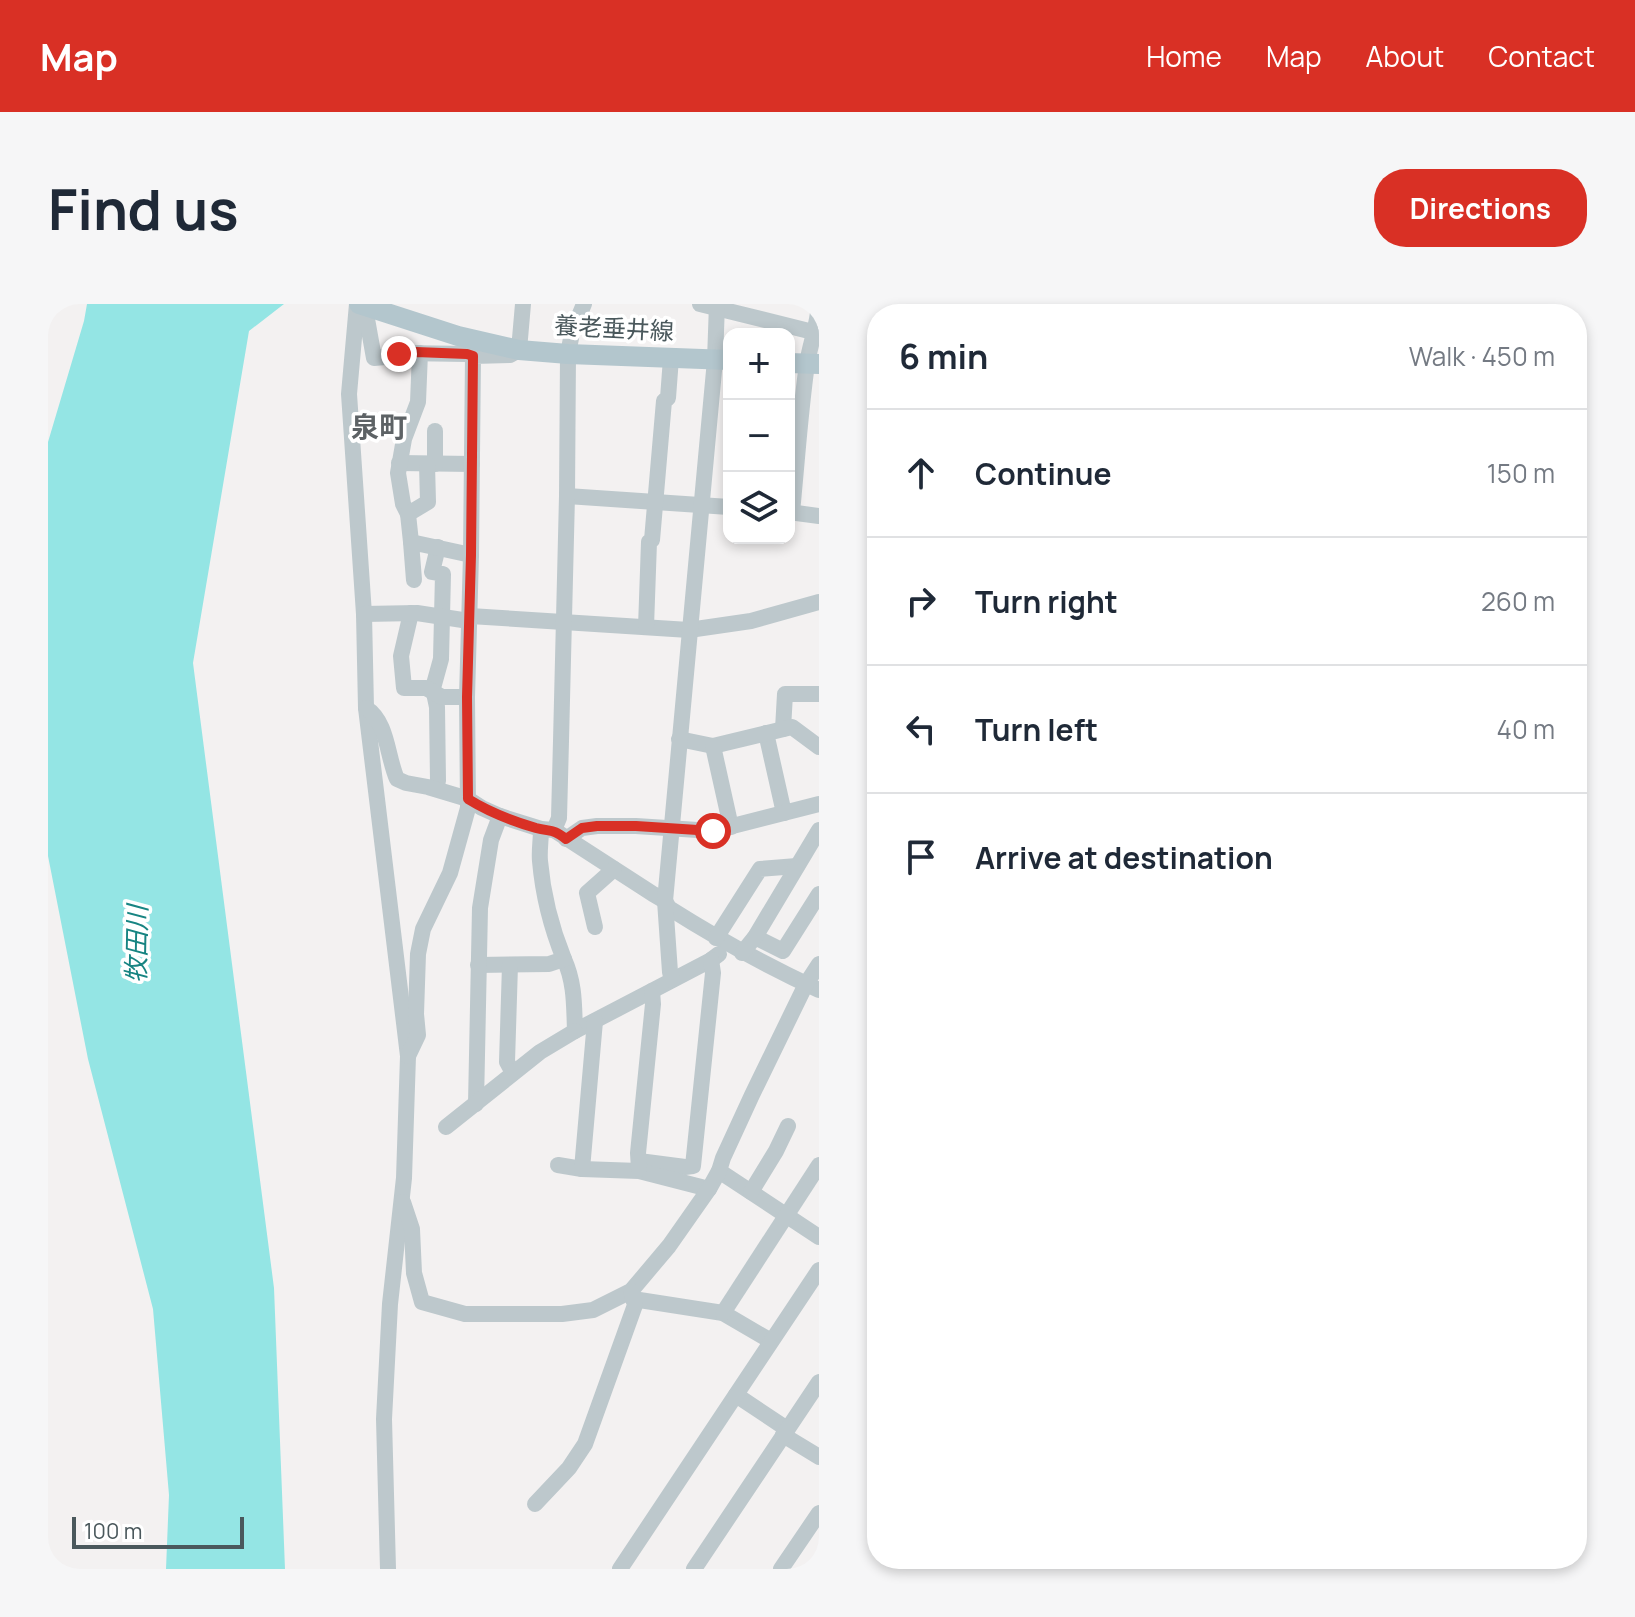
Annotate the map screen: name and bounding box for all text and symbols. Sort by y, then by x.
text: Map [40,30,118,82]
text: Home [1146,37,1222,75]
text: Map [1266,37,1322,75]
text: About [1366,37,1444,75]
text: Contact [1488,37,1595,75]
button: Directions [1374,169,1587,247]
text: Find us [48,170,239,247]
street label: 養老垂井線 [553,308,675,347]
map controls [723,328,795,544]
button: + [723,328,795,400]
text: 6 min [899,333,988,379]
route end [381,336,417,372]
text: Walk · 450 m [1409,338,1555,374]
button: − [723,400,795,472]
district label: 泉町 [351,407,407,445]
icon: ahead [899,451,943,495]
text: Continue [975,453,1111,494]
text: 150 m [1487,455,1555,491]
button: layers [723,472,795,544]
icon: right [899,579,943,623]
text: Turn right [975,581,1118,622]
text: 260 m [1481,583,1555,619]
icon: left [899,707,943,751]
text: Turn left [975,709,1098,750]
text: 40 m [1497,711,1555,747]
route start [695,813,731,849]
icon: arrive [899,835,943,879]
text: Arrive at destination [975,837,1273,878]
water label: 牧田川 [117,902,155,983]
scale bar [72,1513,244,1549]
text: 100 m [84,1516,142,1546]

